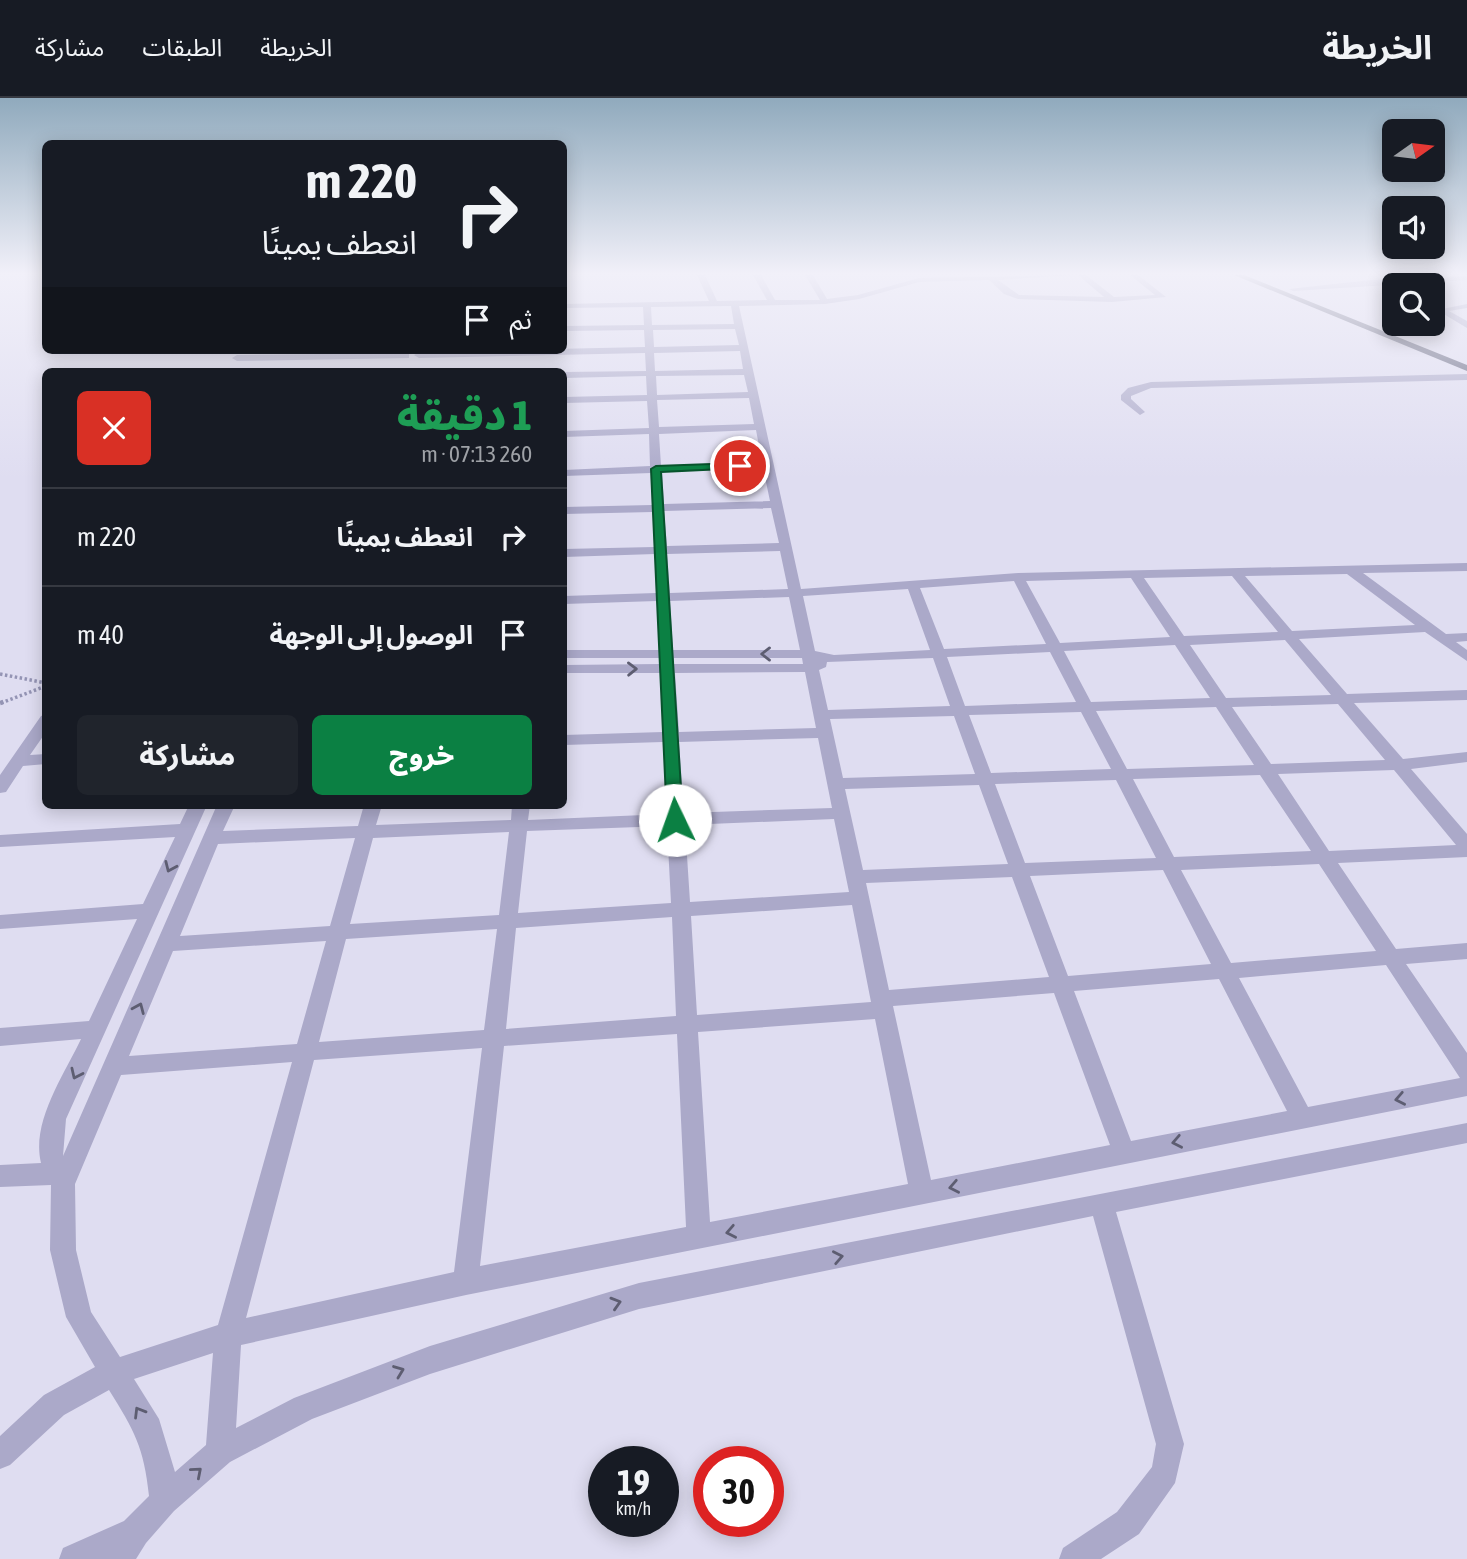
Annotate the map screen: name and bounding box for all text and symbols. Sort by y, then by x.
text: الخريطة [1322,28,1432,66]
text: مشاركة [35,34,104,61]
text: الطبقات [142,34,222,61]
text: الخريطة [260,34,332,61]
north arrow [1382,119,1446,182]
map controls [1382,119,1445,336]
text: 220 m [306,152,417,208]
icon: right [441,168,532,259]
button: sound [1382,196,1445,259]
text: انعطف يمينًا [262,224,417,261]
button: search [1382,273,1445,336]
icon: arrive [458,301,496,339]
text: ثم [510,305,532,335]
button: close [77,391,151,465]
text: 1 دقيقة [397,391,532,439]
pin [710,436,770,496]
text: 260 m · 07:13 [421,441,532,467]
icon: arrive [721,447,759,485]
icon: right [494,518,532,556]
text: 220 m [77,522,136,552]
text: انعطف يمينًا [336,522,473,552]
icon: arrive [494,616,532,654]
text: 40 m [77,620,124,650]
text: الوصول إلى الوجهة [270,620,473,650]
one-way arrow [761,646,772,661]
one-way arrow [626,661,637,676]
button: مشاركة [77,715,298,795]
button: خروج [312,715,532,795]
position arrow [638,783,712,857]
one-way arrow [164,860,178,872]
one-way arrow [130,1003,144,1015]
one-way arrow [70,1067,84,1079]
one-way arrow [1394,1091,1406,1106]
one-way arrow [1171,1134,1183,1149]
one-way arrow [948,1178,960,1193]
one-way arrow [725,1223,737,1238]
one-way arrow [832,1250,844,1265]
one-way arrow [610,1297,622,1312]
one-way arrow [392,1366,404,1380]
one-way arrow [135,1407,148,1420]
speed limit sign: 30 [693,1446,784,1537]
text: 19 [617,1462,650,1502]
one-way arrow [188,1468,201,1480]
text: km/h [616,1498,651,1519]

